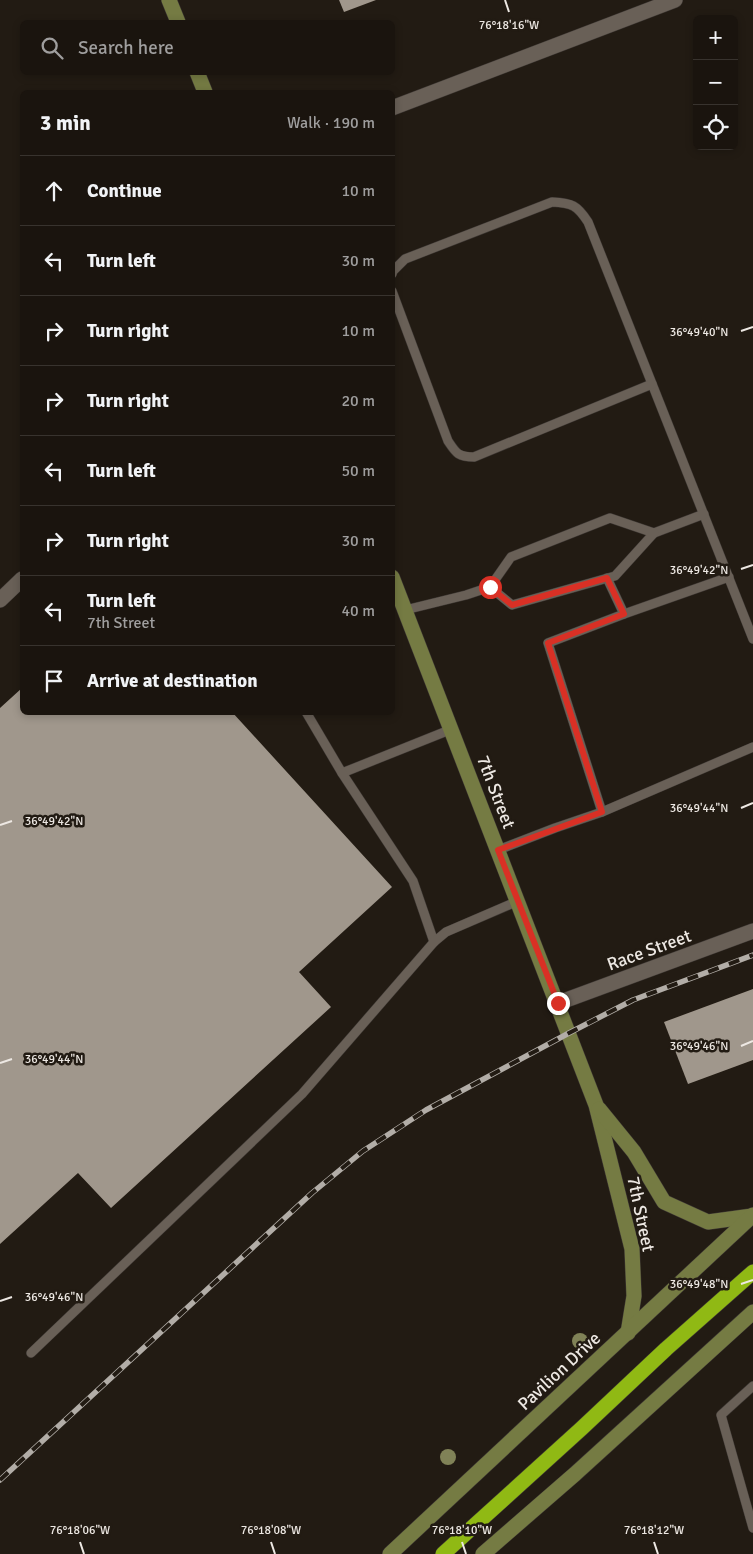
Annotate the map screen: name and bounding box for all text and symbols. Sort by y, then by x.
map controls [693,15,738,150]
button: + [693,15,738,60]
text: 76°18'16"W [479,18,539,33]
search box [20,20,395,75]
icon: search [38,34,66,62]
text: Search here [78,36,174,60]
button: − [693,60,738,105]
button: locate [693,105,738,150]
text: 3 min [40,110,91,136]
text: Walk · 190 m [287,113,375,133]
icon: ahead [40,177,68,205]
text: Continue [87,179,162,203]
text: 10 m [341,181,375,201]
icon: left [40,247,68,275]
text: Turn left [87,249,156,273]
text: 30 m [341,251,375,271]
icon: right [40,317,68,345]
text: Turn right [87,319,169,343]
text: 10 m [341,321,375,341]
text: 36°49'40"N [670,325,728,340]
icon: right [40,387,68,415]
text: Turn right [87,389,169,413]
text: 20 m [341,391,375,411]
icon: left [40,457,68,485]
text: Turn left [87,459,156,483]
text: 50 m [341,461,375,481]
icon: right [40,527,68,555]
text: Turn right [87,529,169,553]
text: 30 m [341,531,375,551]
text: 36°49'42"N [670,563,728,578]
route start [479,576,502,599]
text: Turn left [87,589,156,613]
icon: left [40,597,68,625]
text: 40 m [341,601,375,621]
text: 7th Street [87,613,155,633]
icon: arrive [40,667,68,695]
text: Arrive at destination [87,669,258,693]
street label: 7th Street [472,752,520,832]
text: 36°49'44"N [670,801,728,816]
text: 36°49'42"N [25,814,83,829]
street label: Race Street [604,925,694,975]
route end [547,992,570,1015]
text: 36°49'46"N [670,1039,728,1054]
text: 36°49'44"N [25,1052,83,1067]
street label: 7th Street [622,1174,660,1254]
text: 36°49'48"N [670,1277,728,1292]
text: 36°49'46"N [25,1290,83,1305]
street label: Pavilion Drive [513,1327,605,1415]
text: 76°18'06"W [50,1523,110,1538]
text: 76°18'08"W [241,1523,301,1538]
text: 76°18'10"W [432,1523,492,1538]
text: 76°18'12"W [624,1523,684,1538]

